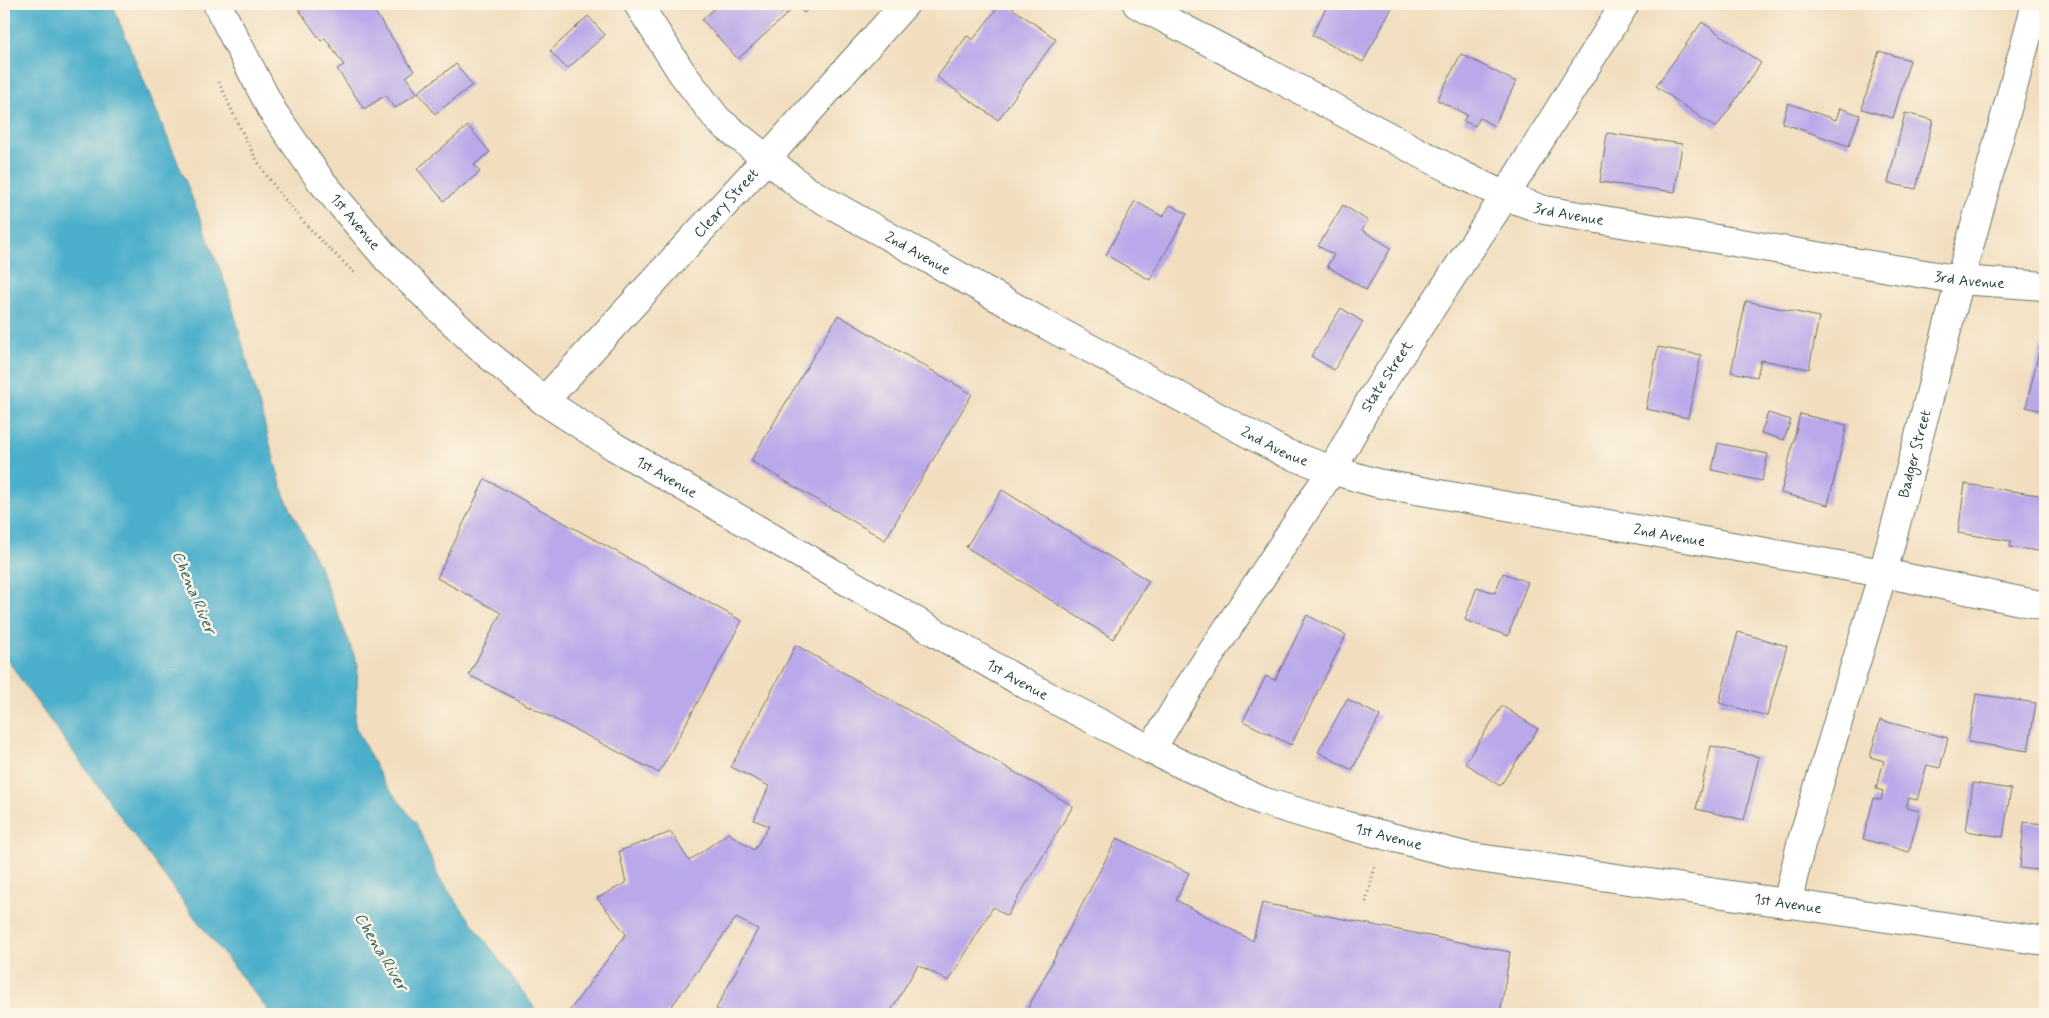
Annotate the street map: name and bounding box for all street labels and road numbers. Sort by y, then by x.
street label: Cleary Street [690,164,764,243]
street label: 1st Avenue [325,190,384,255]
street label: 3rd Avenue [1531,198,1605,231]
street label: 2nd Avenue [881,227,954,280]
street label: 3rd Avenue [1933,267,2005,294]
street label: State Street [1357,337,1418,416]
street label: Badger Street [1894,408,1937,500]
street label: 2nd Avenue [1237,422,1311,472]
street label: 1st Avenue [632,452,701,504]
street label: 2nd Avenue [1632,520,1707,552]
street label: 1st Avenue [982,655,1051,706]
street label: 1st Avenue [1353,819,1424,856]
street label: 1st Avenue [1753,889,1823,919]

